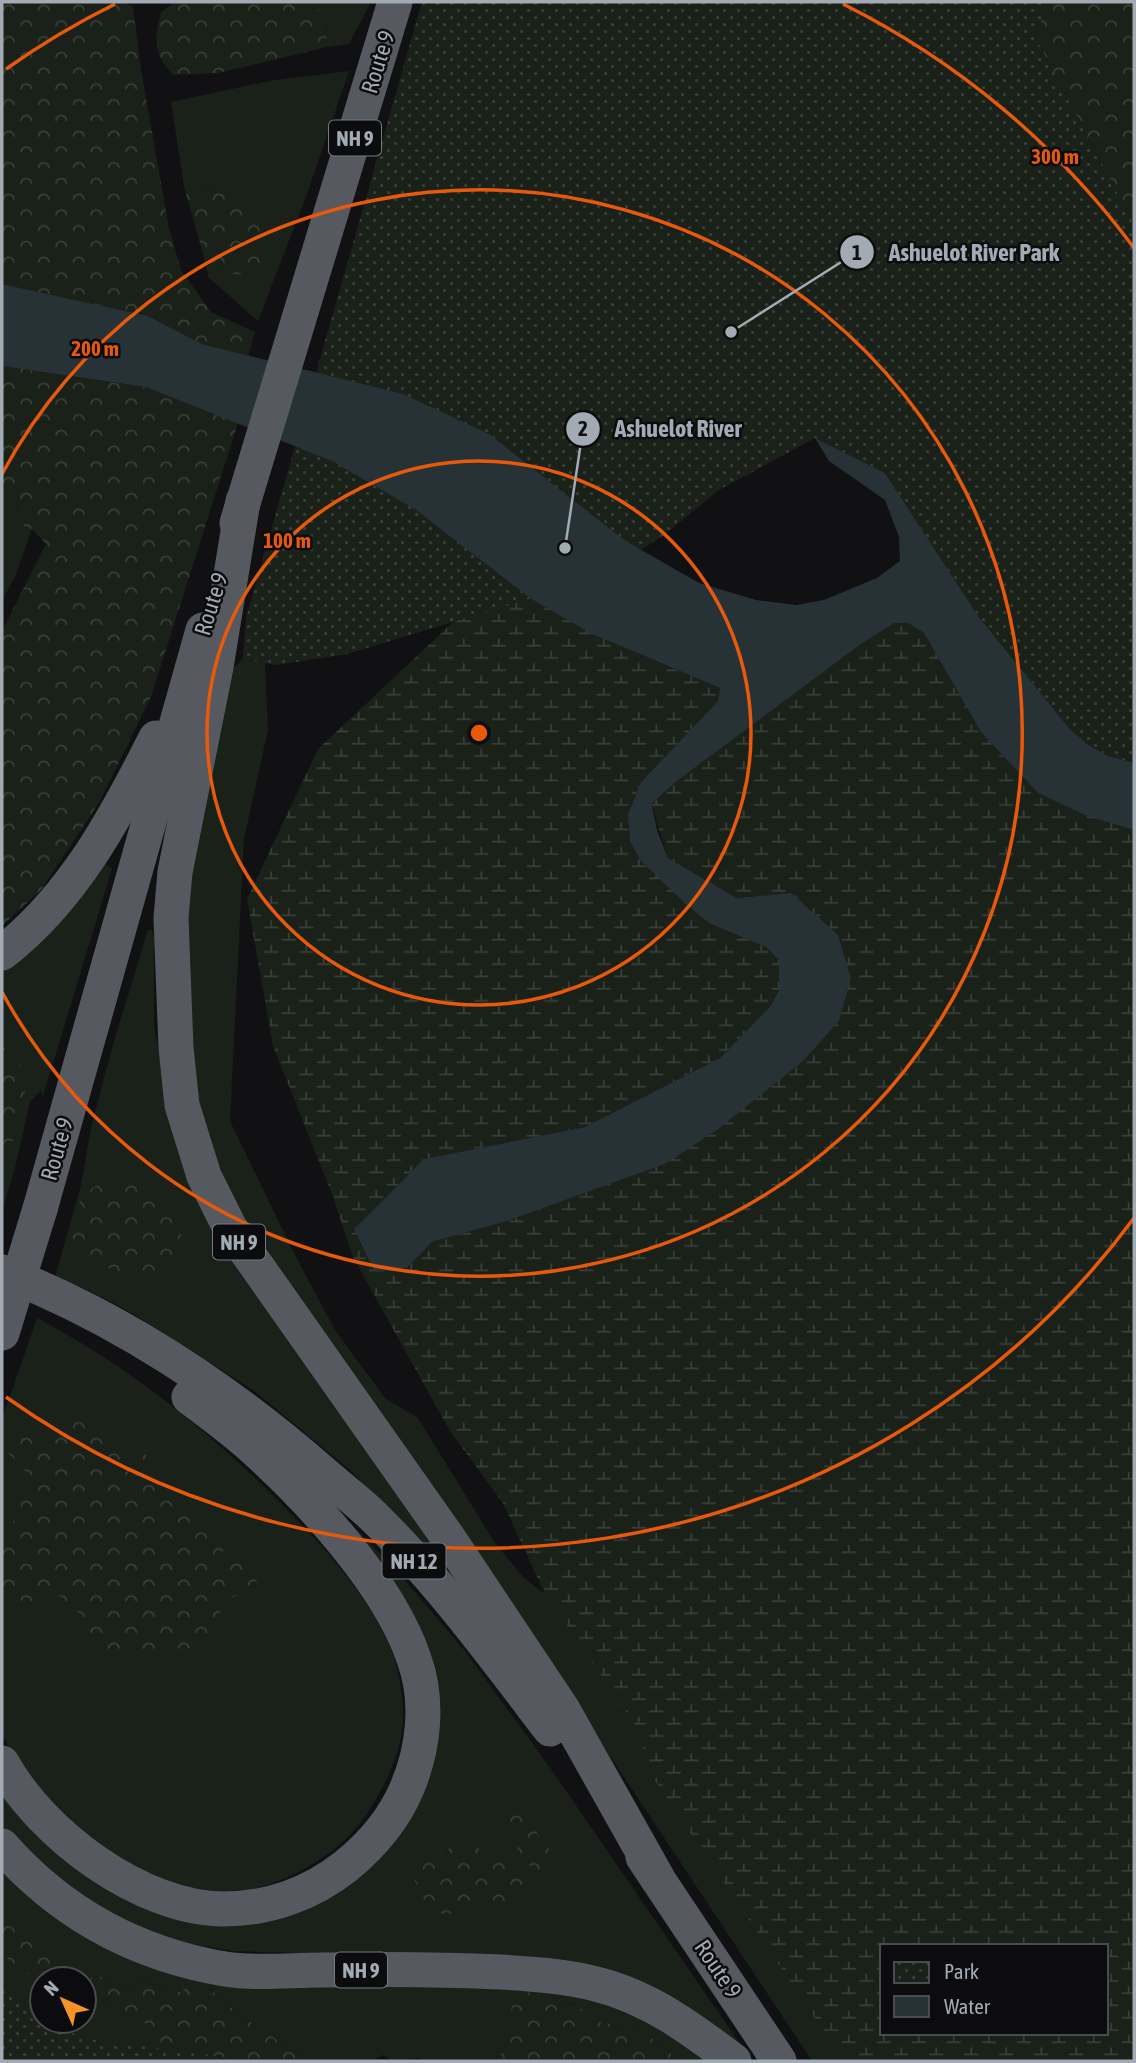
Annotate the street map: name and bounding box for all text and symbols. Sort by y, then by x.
street label: Route 9 [356,27,400,97]
road number: NH 9 [329,120,381,156]
text: 300 m [1031,144,1079,168]
callout: Ashuelot River Park [839,230,1073,275]
text: Ashuelot River Park [888,239,1060,266]
text: 1 [852,240,862,264]
text: 200 m [71,336,119,360]
callout: Ashuelot River [565,407,755,452]
text: Ashuelot River [613,415,742,442]
text: 2 [578,416,588,440]
text: 100 m [263,528,311,552]
street label: Route 9 [189,569,233,639]
centre of rings [467,721,491,745]
street label: Route 9 [36,1115,78,1183]
road number: NH 9 [213,1224,265,1260]
road number: NH 12 [382,1544,446,1578]
street label: Route 9 [689,1935,747,2003]
legend [880,1944,1108,2035]
road number: NH 9 [335,1952,387,1988]
text: Park [944,1959,979,1983]
north arrow [28,1965,98,2035]
text: N [39,1976,63,2000]
text: Water [944,1994,991,2018]

